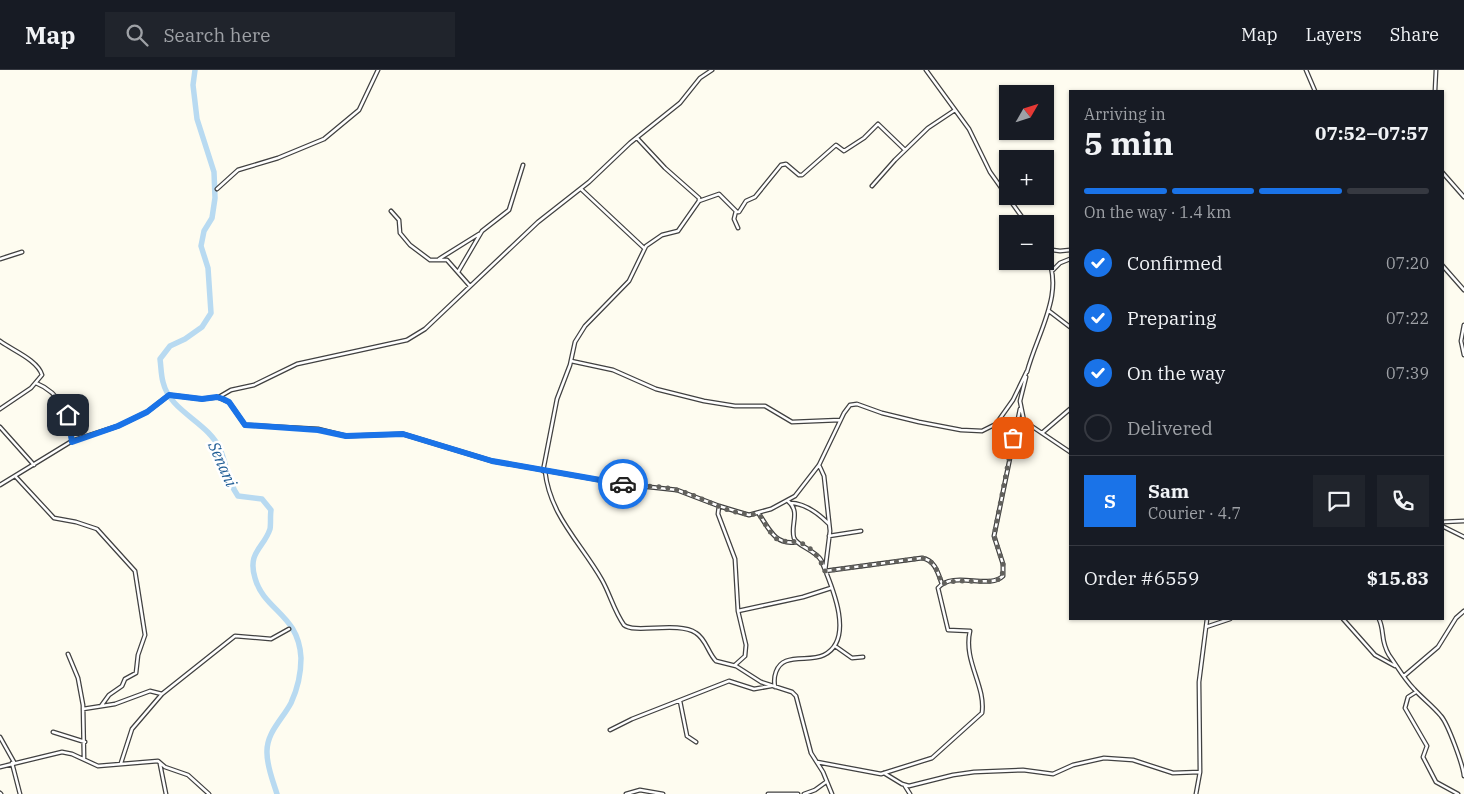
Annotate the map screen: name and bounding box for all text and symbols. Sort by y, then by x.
search box [105,12,455,57]
text: Map [25,19,75,51]
icon: search [123,21,151,49]
text: Search here [163,23,270,47]
text: Map [1241,23,1278,46]
text: Layers [1306,23,1362,46]
text: Share [1390,23,1439,46]
north arrow [999,85,1054,140]
map controls [999,85,1054,270]
text: Arriving in [1084,104,1166,124]
text: 07:52–07:57 [1315,121,1429,145]
text: 5 min [1084,122,1174,164]
button: + [999,150,1054,205]
text: On the way · 1.4 km [1084,202,1231,222]
button: − [999,215,1054,270]
icon: check [1084,249,1112,277]
text: Confirmed [1127,251,1222,275]
text: 07:20 [1386,253,1429,273]
icon: check [1084,304,1112,332]
text: Preparing [1127,306,1216,330]
text: 07:22 [1386,308,1429,328]
icon: check [1084,359,1112,387]
text: On the way [1127,361,1225,385]
text: 07:39 [1386,363,1429,383]
pin [47,394,89,436]
icon: home [54,401,82,429]
text: Delivered [1127,416,1213,440]
pin [992,417,1034,459]
icon: bag [999,424,1027,452]
water label: Senani [204,437,242,490]
courier [598,459,648,509]
icon: car [609,470,637,498]
button: chat [1313,475,1365,527]
button: phone [1377,475,1429,527]
text: Sam [1148,479,1189,503]
text: S [1104,489,1116,513]
text: Courier · 4.7 [1148,503,1241,523]
text: Order #6559 [1084,566,1199,590]
text: $15.83 [1367,566,1429,590]

